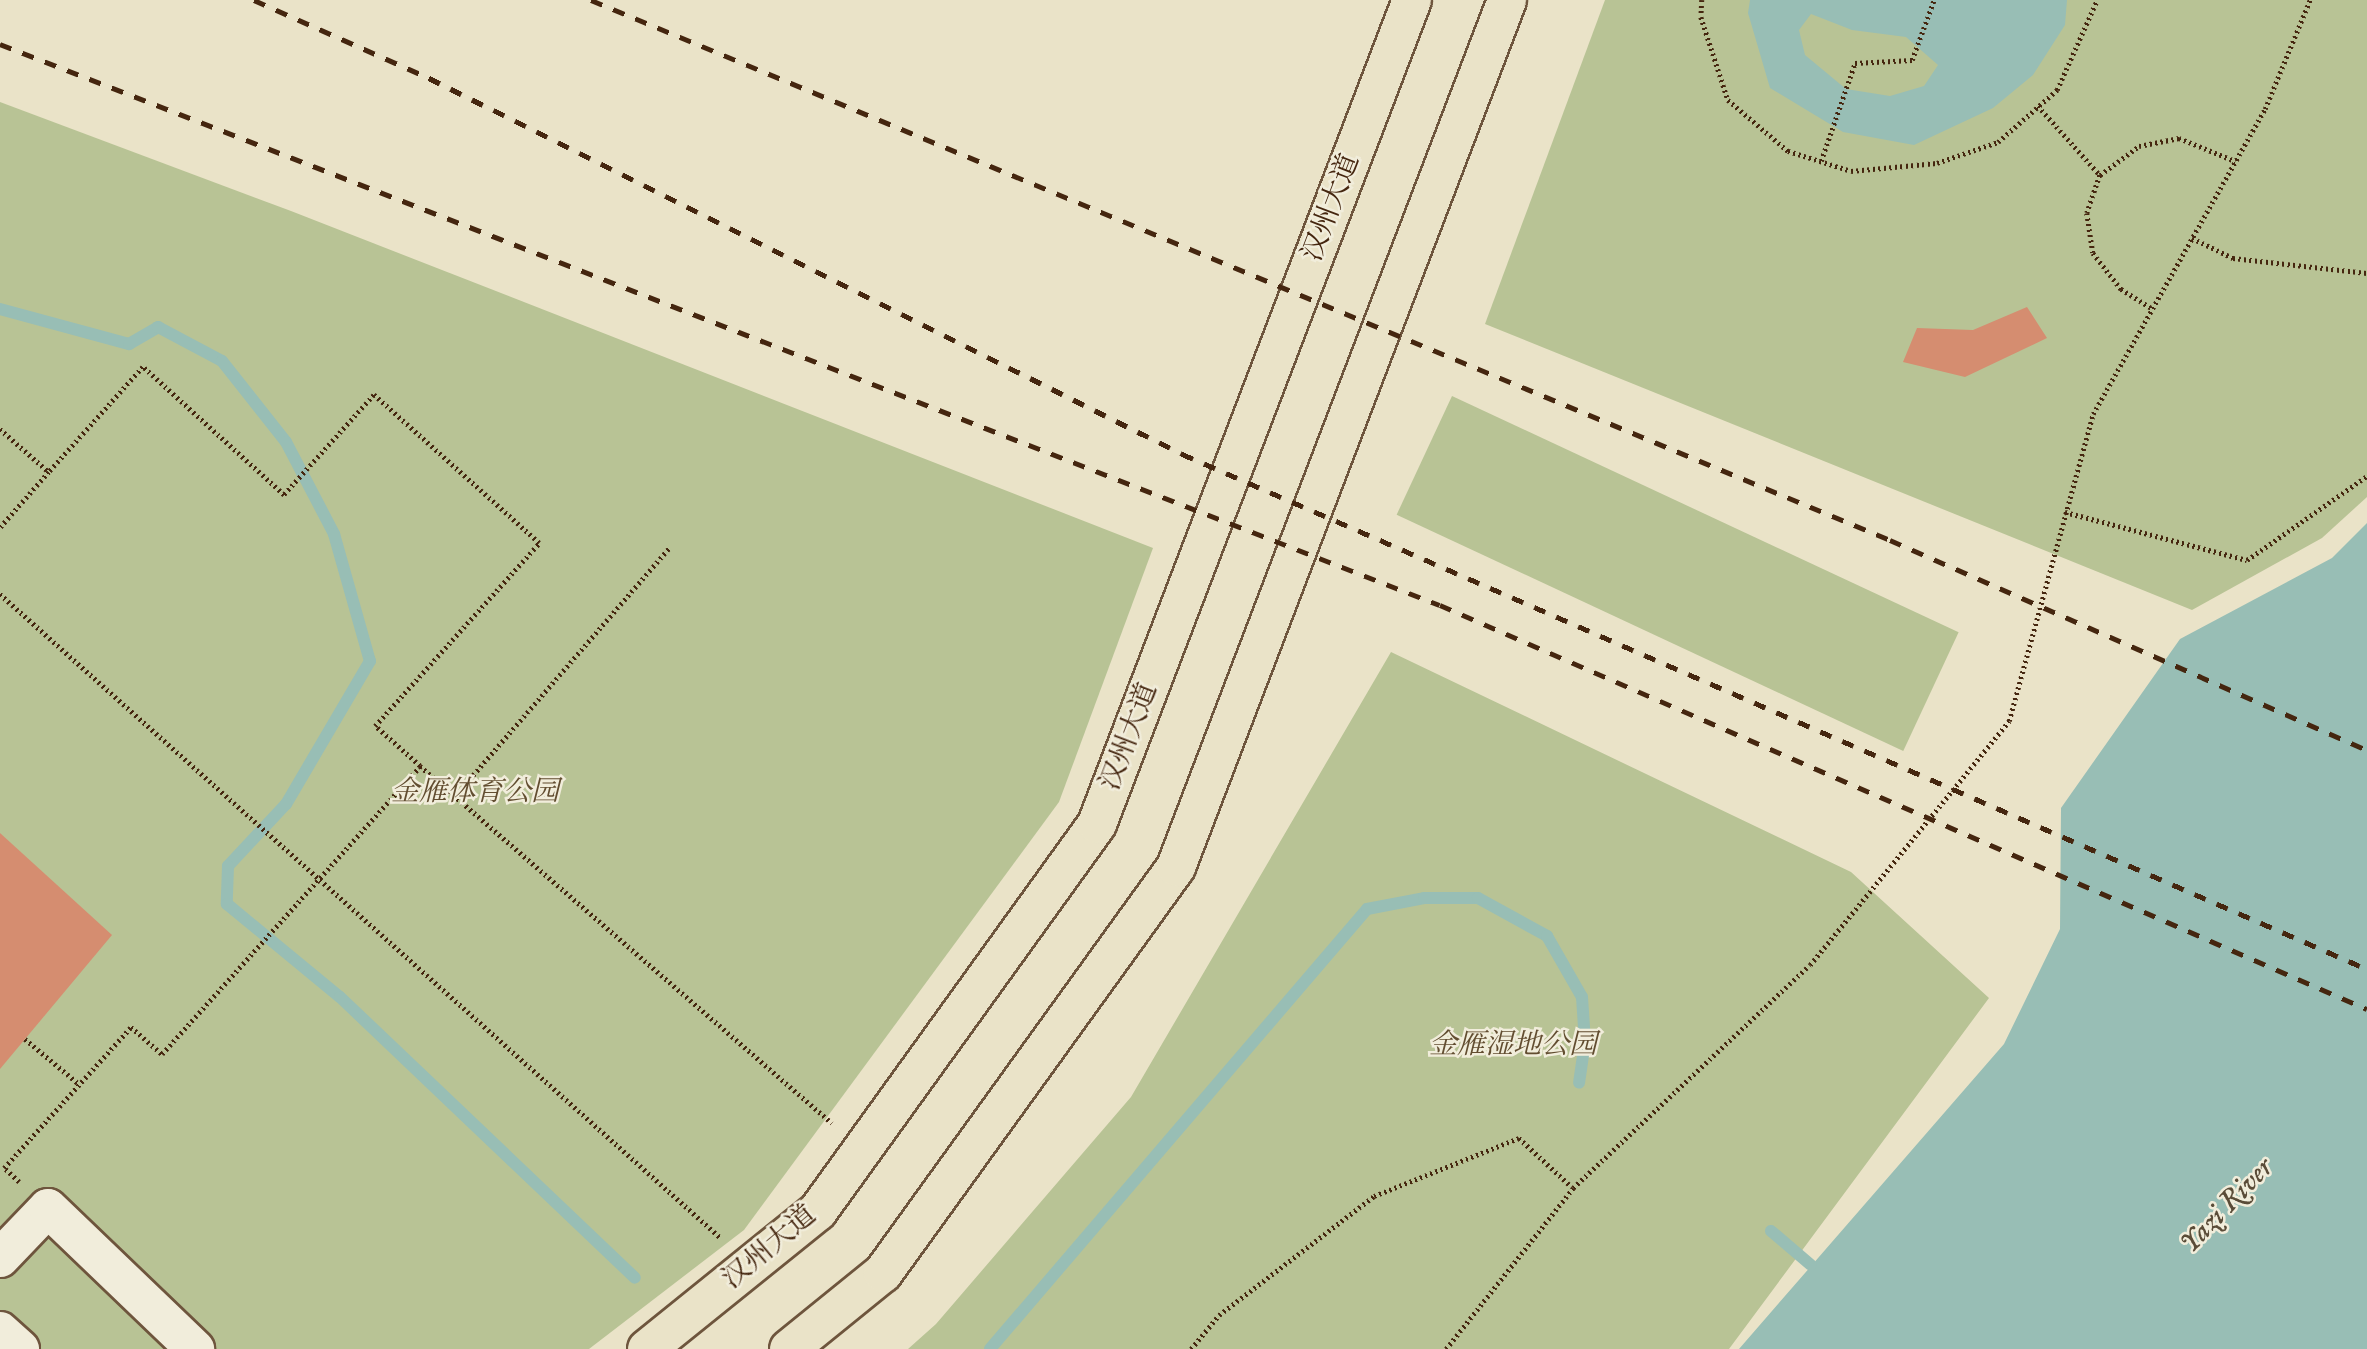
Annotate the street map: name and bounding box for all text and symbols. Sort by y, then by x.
street label: 汉州大道 [1296,150,1368,266]
street label: 汉州大道 [1094,679,1166,795]
park label: 金雁体育公园 [391,776,559,810]
park label: 金雁湿地公园 [1429,1029,1597,1063]
water label: Yazi River [2173,1151,2281,1261]
street label: 汉州大道 [716,1199,824,1297]

